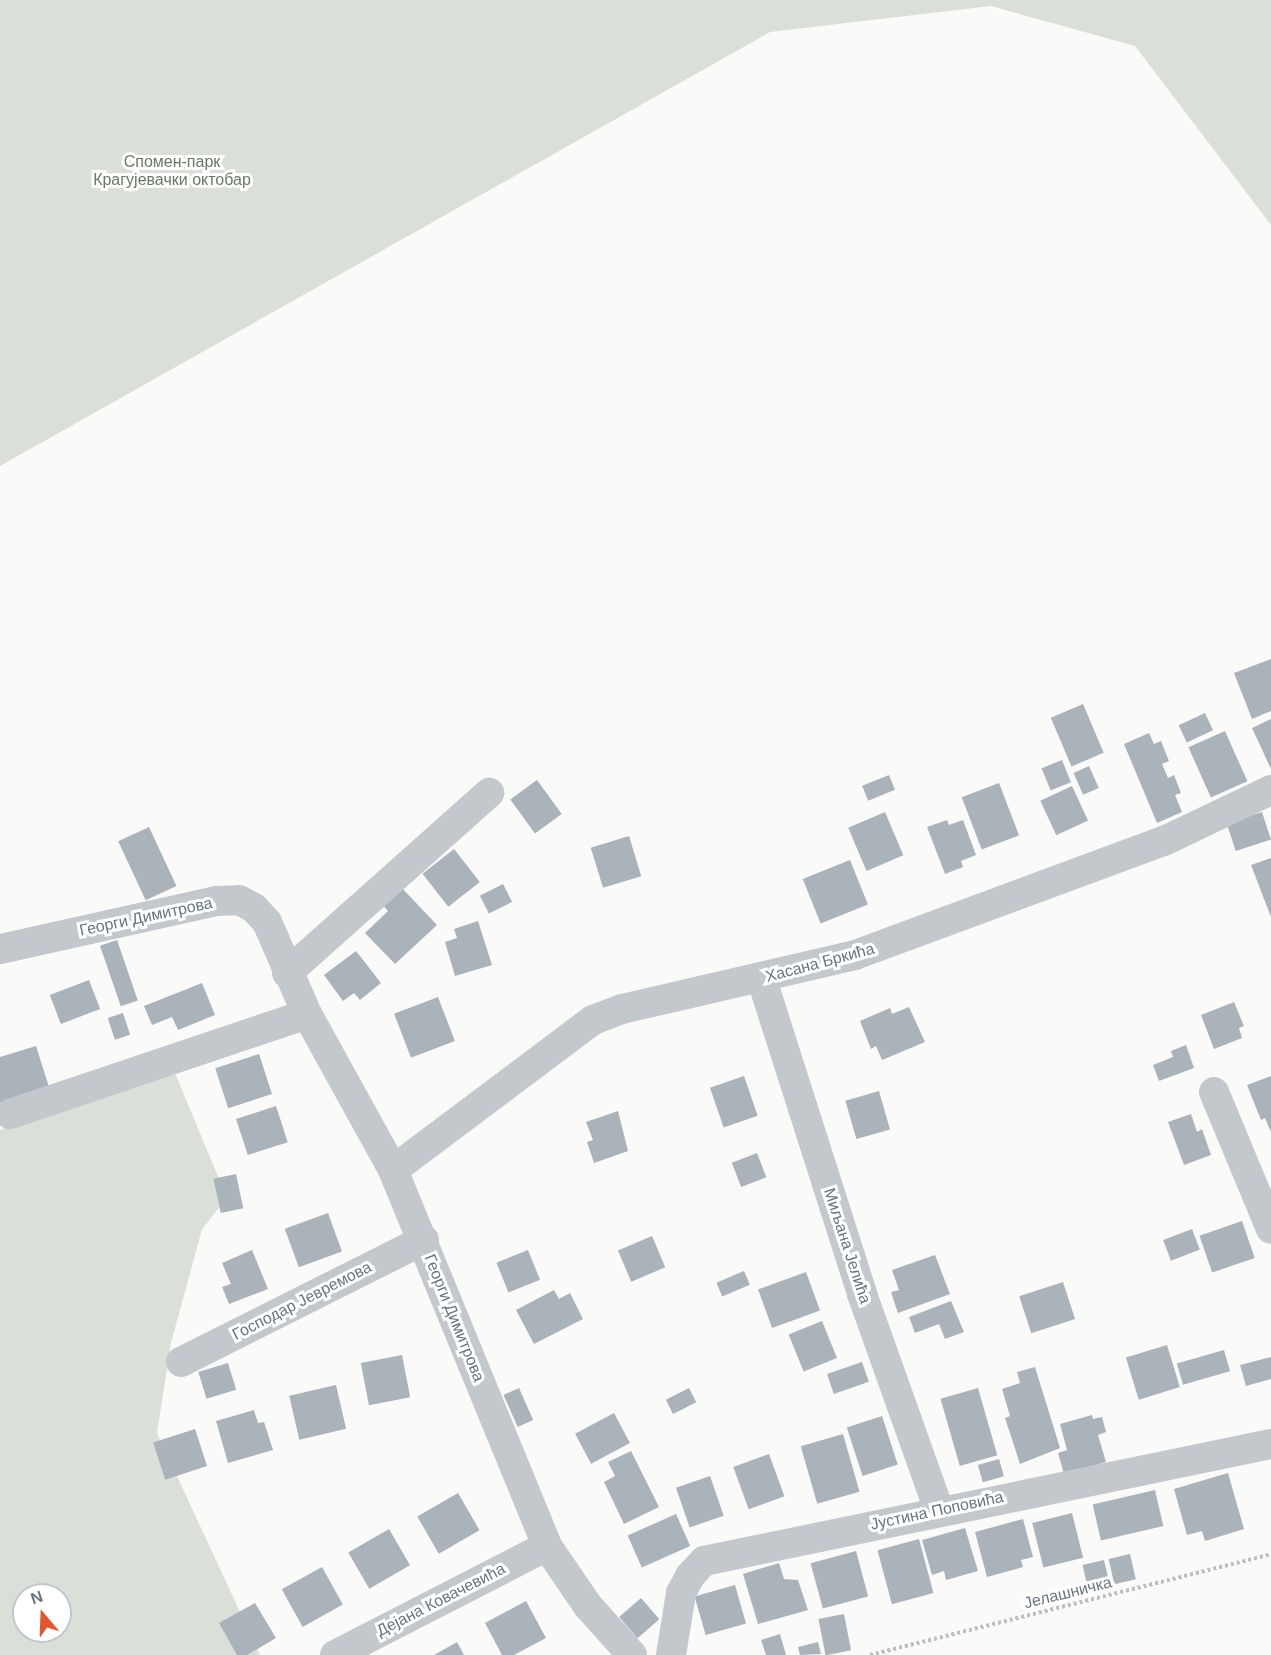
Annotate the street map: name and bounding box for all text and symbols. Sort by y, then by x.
park label: Спомен-парк Крагујевачки октобар [93,152,251,190]
street label: Георги Димитрова [78,894,214,940]
street label: Хасана Бркића [764,939,876,987]
street label: Миљана Јелића [819,1186,875,1306]
street label: Георги Димитрова [420,1252,488,1384]
street label: Господар Јевремова [229,1258,375,1344]
street label: Јустина Поповића [869,1488,1005,1534]
street label: Дејана Ковачевића [373,1559,509,1641]
street label: Јелашничка [1022,1573,1114,1613]
north arrow [12,1583,72,1643]
text: N [28,1587,45,1607]

